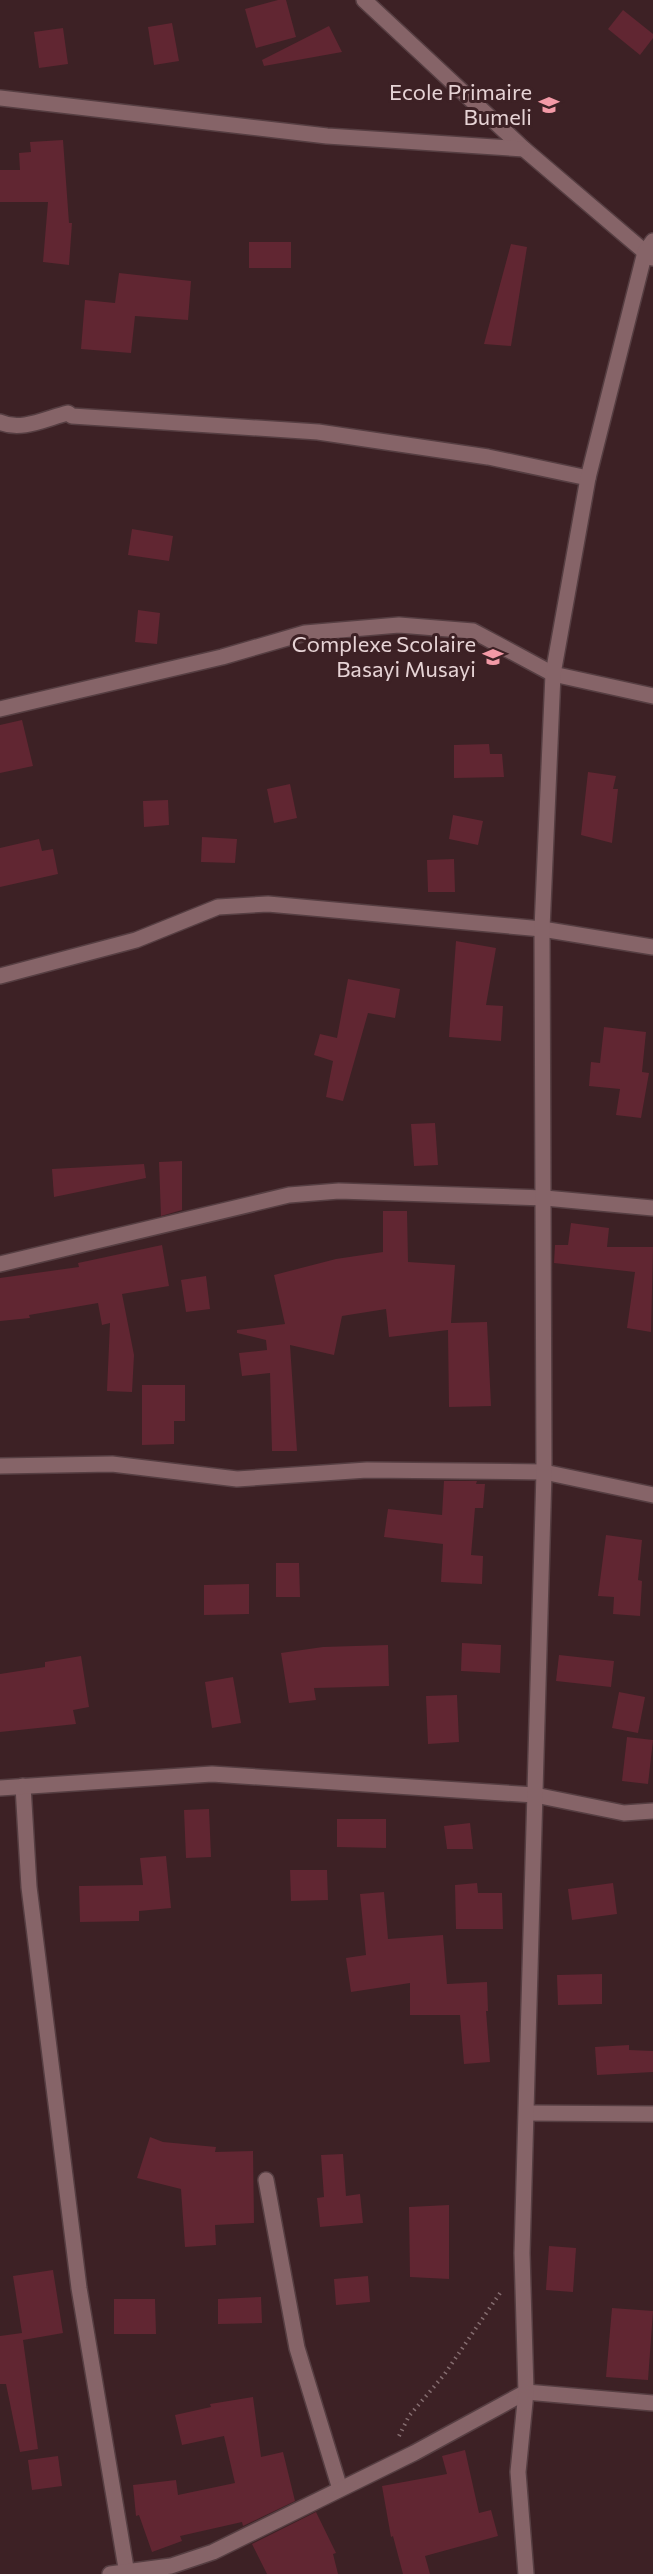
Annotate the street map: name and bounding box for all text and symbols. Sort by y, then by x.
place label: Ecole Primaire Bumeli [389,78,532,130]
school or university icon: Ecole Primaire Bumeli [537,93,561,117]
place label: Complexe Scolaire Basayi Musayi [292,630,476,682]
school or university icon: Complexe Scolaire Basayi Musayi [481,645,505,669]

